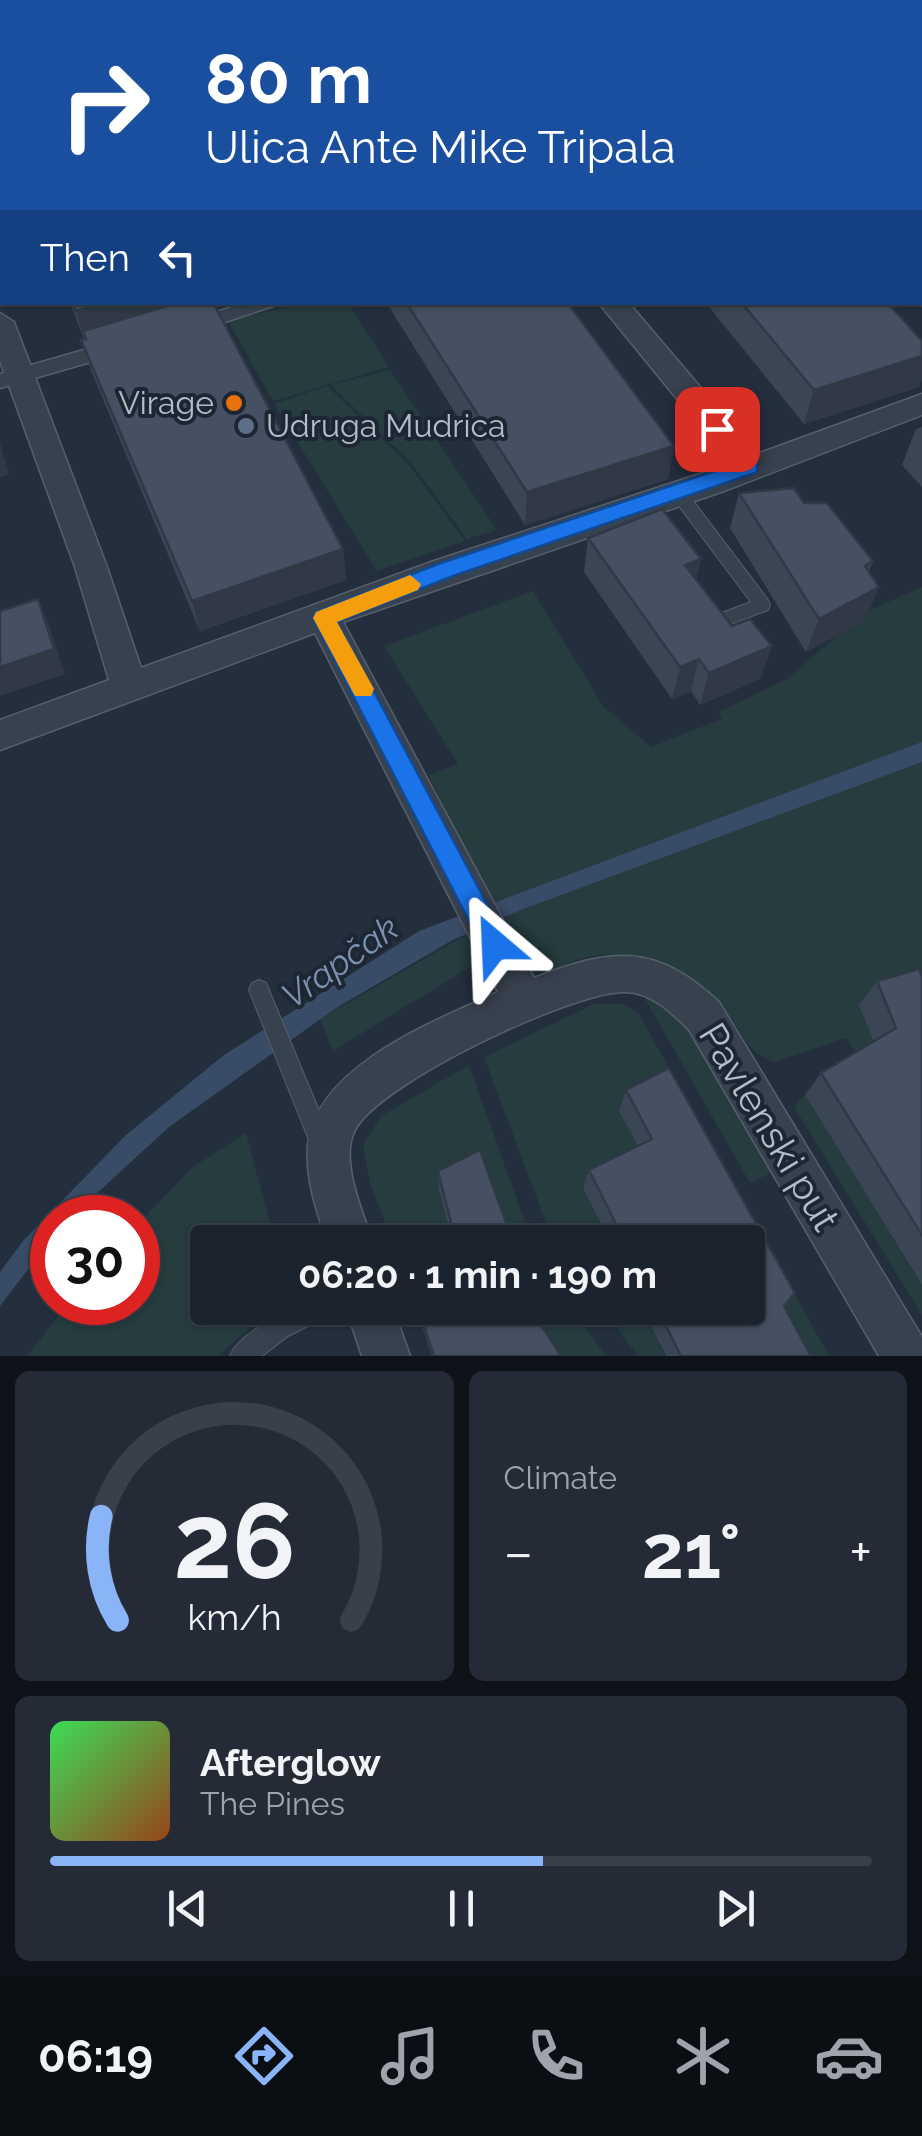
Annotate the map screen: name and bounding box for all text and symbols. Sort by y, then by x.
text: 80 m [205,37,372,119]
icon: right [40,40,170,170]
text: Ulica Ante Mike Tripala [205,121,676,174]
icon: left [150,230,205,285]
text: Then [40,235,130,280]
place label: Virage [118,384,214,421]
pin [675,387,760,472]
marker: Virage [223,392,245,414]
icon: arrive [690,402,745,457]
place label: Udruga Mudrica [266,407,506,444]
marker: Udruga Mudrica [235,415,257,437]
position arrow [443,893,547,997]
water label: Vrapčak [274,907,406,1016]
street label: Pavlenski put [690,1015,849,1239]
speed limit sign: 30 [30,1195,160,1325]
text: 06:20 · 1 min · 190 m [298,1252,657,1297]
text: Climate [504,1459,617,1496]
text: 26 [173,1480,295,1602]
text: 21° [642,1507,741,1596]
text: − [504,1520,533,1585]
text: + [849,1520,872,1585]
text: km/h [187,1596,281,1638]
text: Afterglow [200,1740,381,1785]
text: The Pines [200,1785,345,1822]
icon: previous [160,1881,215,1936]
icon: pause [434,1881,489,1936]
icon: next [708,1881,763,1936]
icon: directions [229,2021,299,2091]
icon: music [375,2021,445,2091]
icon: phone [521,2021,591,2091]
icon: climate [668,2021,738,2091]
icon: car [814,2021,884,2091]
text: 06:19 [38,2030,153,2083]

